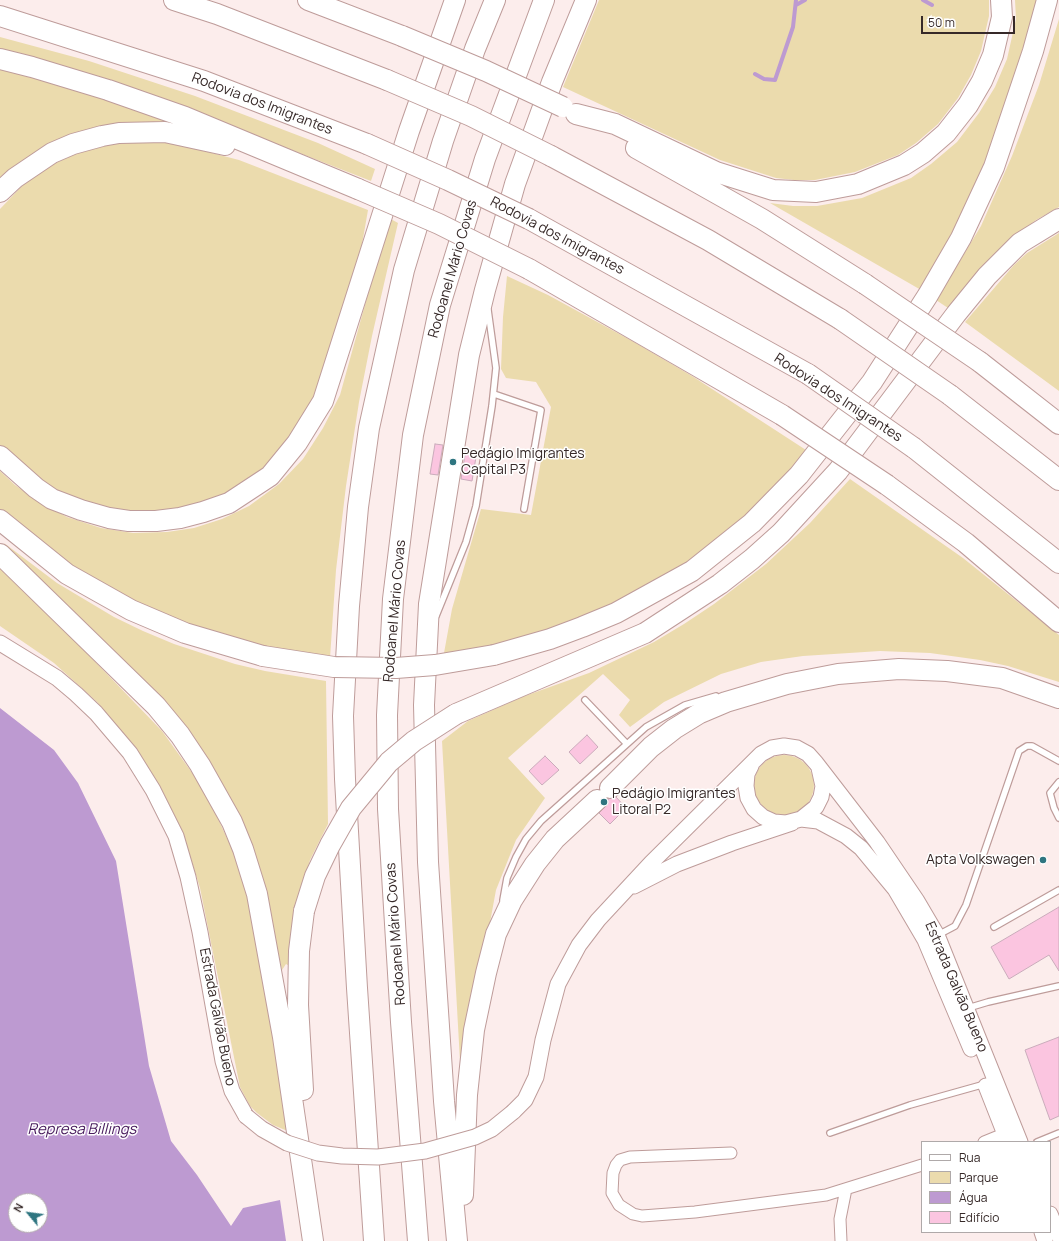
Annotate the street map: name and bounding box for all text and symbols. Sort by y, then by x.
scale bar [923,8,1017,34]
text: 50 m [928,14,955,31]
street label: Rodovia dos Imigrantes [189,69,335,139]
street label: Rodovia dos Imigrantes [487,194,627,278]
street label: Rodoanel Mário Covas [425,198,481,340]
street label: Rodovia dos Imigrantes [771,350,905,446]
place label: Pedágio Imigrantes Capital P3 [461,446,585,478]
marker: Pedágio Imigrantes Capital P3 [448,457,458,467]
street label: Rodoanel Mário Covas [380,539,410,683]
place label: Pedágio Imigrantes Litoral P2 [612,786,736,818]
marker: Pedágio Imigrantes Litoral P2 [599,797,609,807]
place label: Apta Volkswagen [926,852,1035,868]
marker: Apta Volkswagen [1038,855,1048,865]
street label: Rodoanel Mário Covas [383,862,409,1006]
street label: Estrada Galvão Bueno [921,919,991,1055]
street label: Estrada Galvão Bueno [195,947,239,1087]
water label: Represa Billings [28,1121,136,1139]
legend [921,1141,1051,1233]
text: Rua [959,1149,980,1166]
text: Parque [959,1169,998,1186]
text: Água [959,1189,988,1206]
north arrow [8,1193,48,1233]
text: N [9,1200,26,1215]
text: Edifício [959,1209,999,1226]

